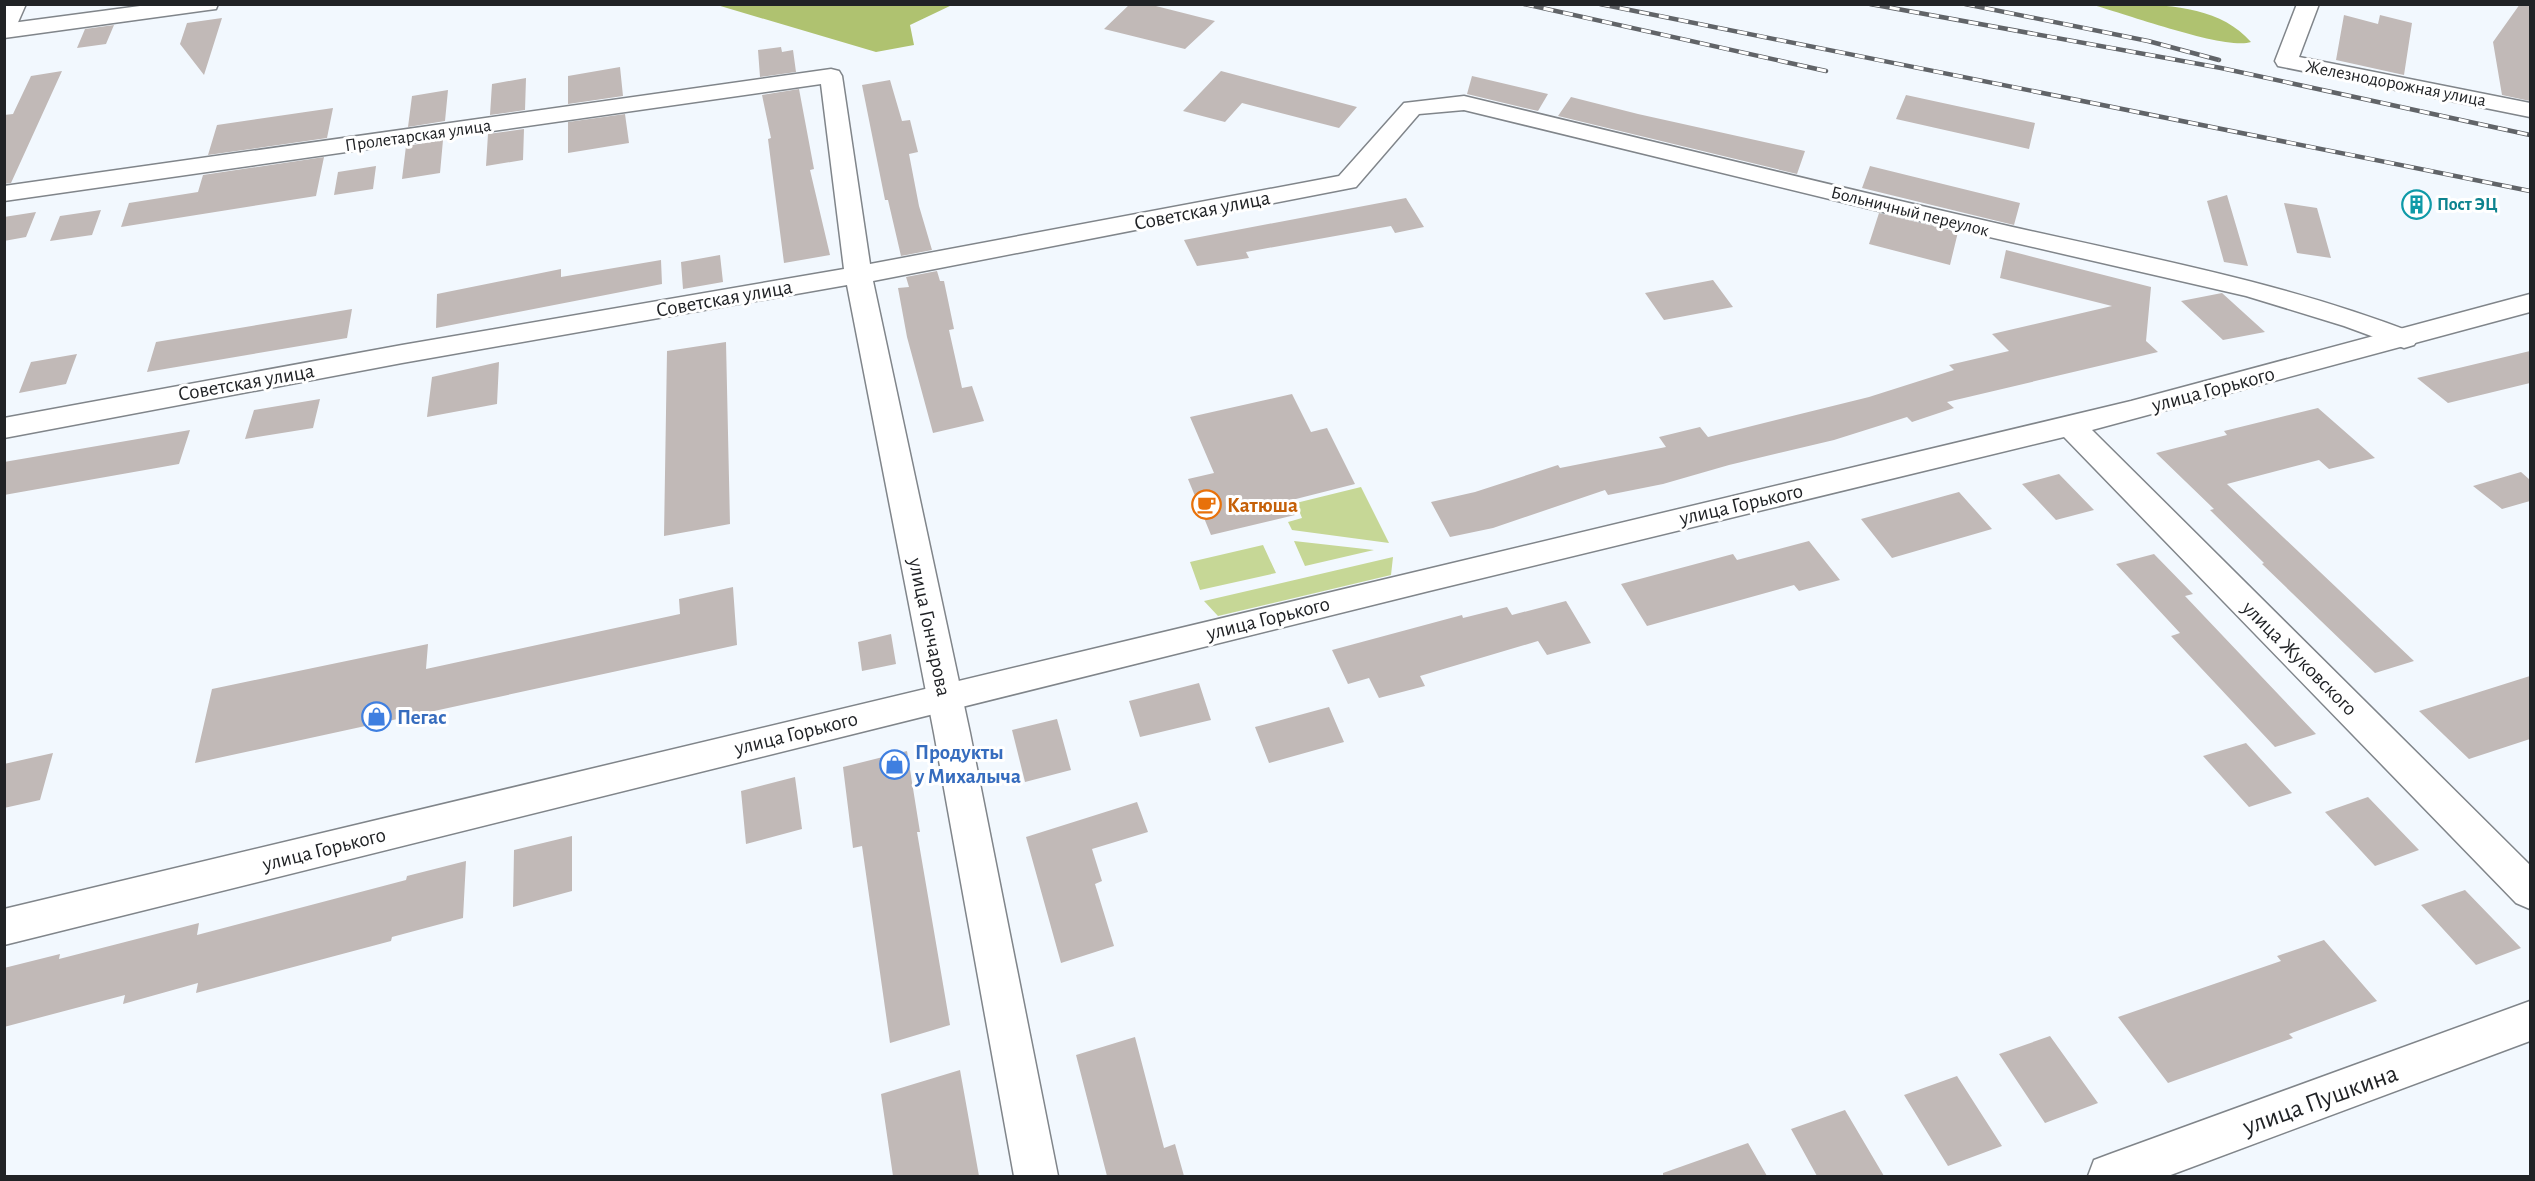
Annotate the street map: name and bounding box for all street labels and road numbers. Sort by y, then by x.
street label: Железнодорожная улица [2304,58,2488,110]
street label: Пролетарская улица [344,117,492,155]
street label: Больничный переулок [1829,184,1991,240]
street label: Советская улица [1132,187,1272,234]
street label: Советская улица [654,276,794,321]
street label: Советская улица [176,360,316,405]
street label: улица Горького [2149,363,2277,416]
street label: улица Горького [1676,480,1805,529]
street label: улица Гончарова [904,555,955,699]
street label: улица Горького [1203,593,1332,644]
street label: улица Жуковского [2238,596,2361,720]
street label: улица Горького [731,708,860,759]
street label: улица Горького [259,824,388,875]
street label: улица Пушкина [2238,1060,2402,1140]

